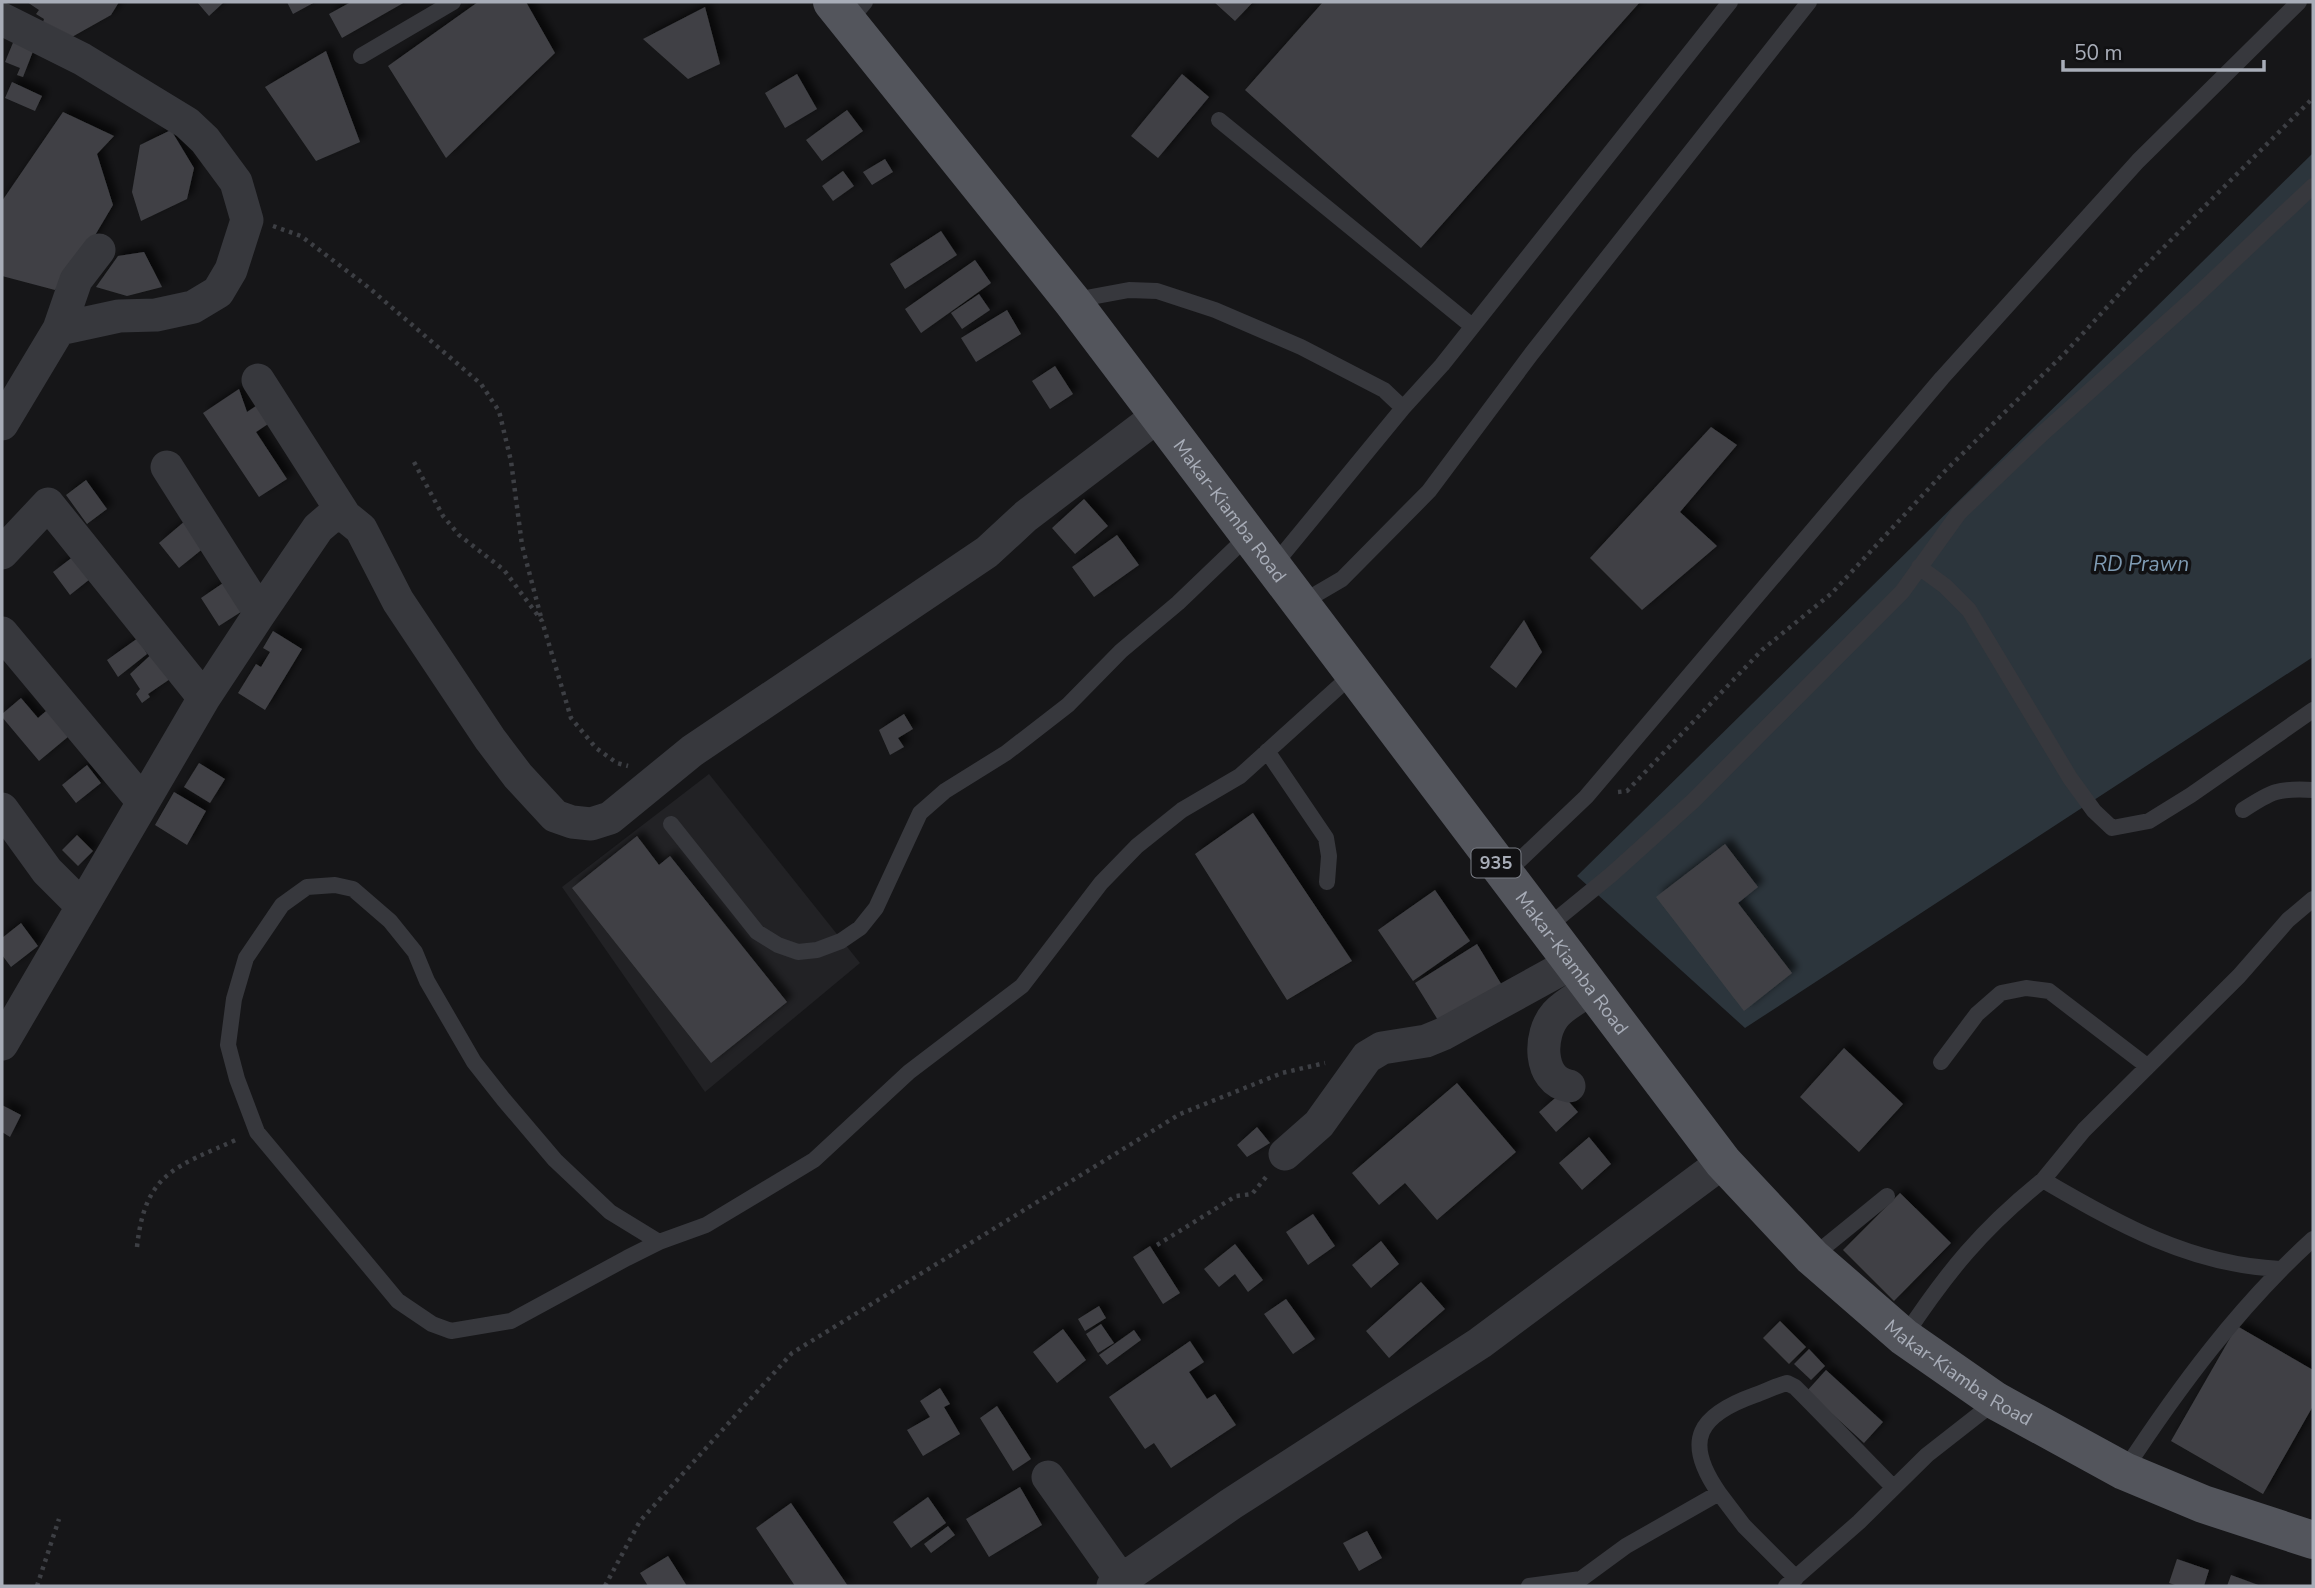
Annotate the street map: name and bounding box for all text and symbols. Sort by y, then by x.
scale bar [2063,28,2264,72]
text: 50 m [2074,39,2123,67]
street label: Makar-Kiamba Road [1167,434,1292,588]
water label: RD Prawn [2093,550,2189,578]
road number: 935 [1472,848,1520,878]
street label: Makar-Kiamba Road [1509,886,1634,1040]
street label: Makar-Kiamba Road [1879,1314,2037,1432]

